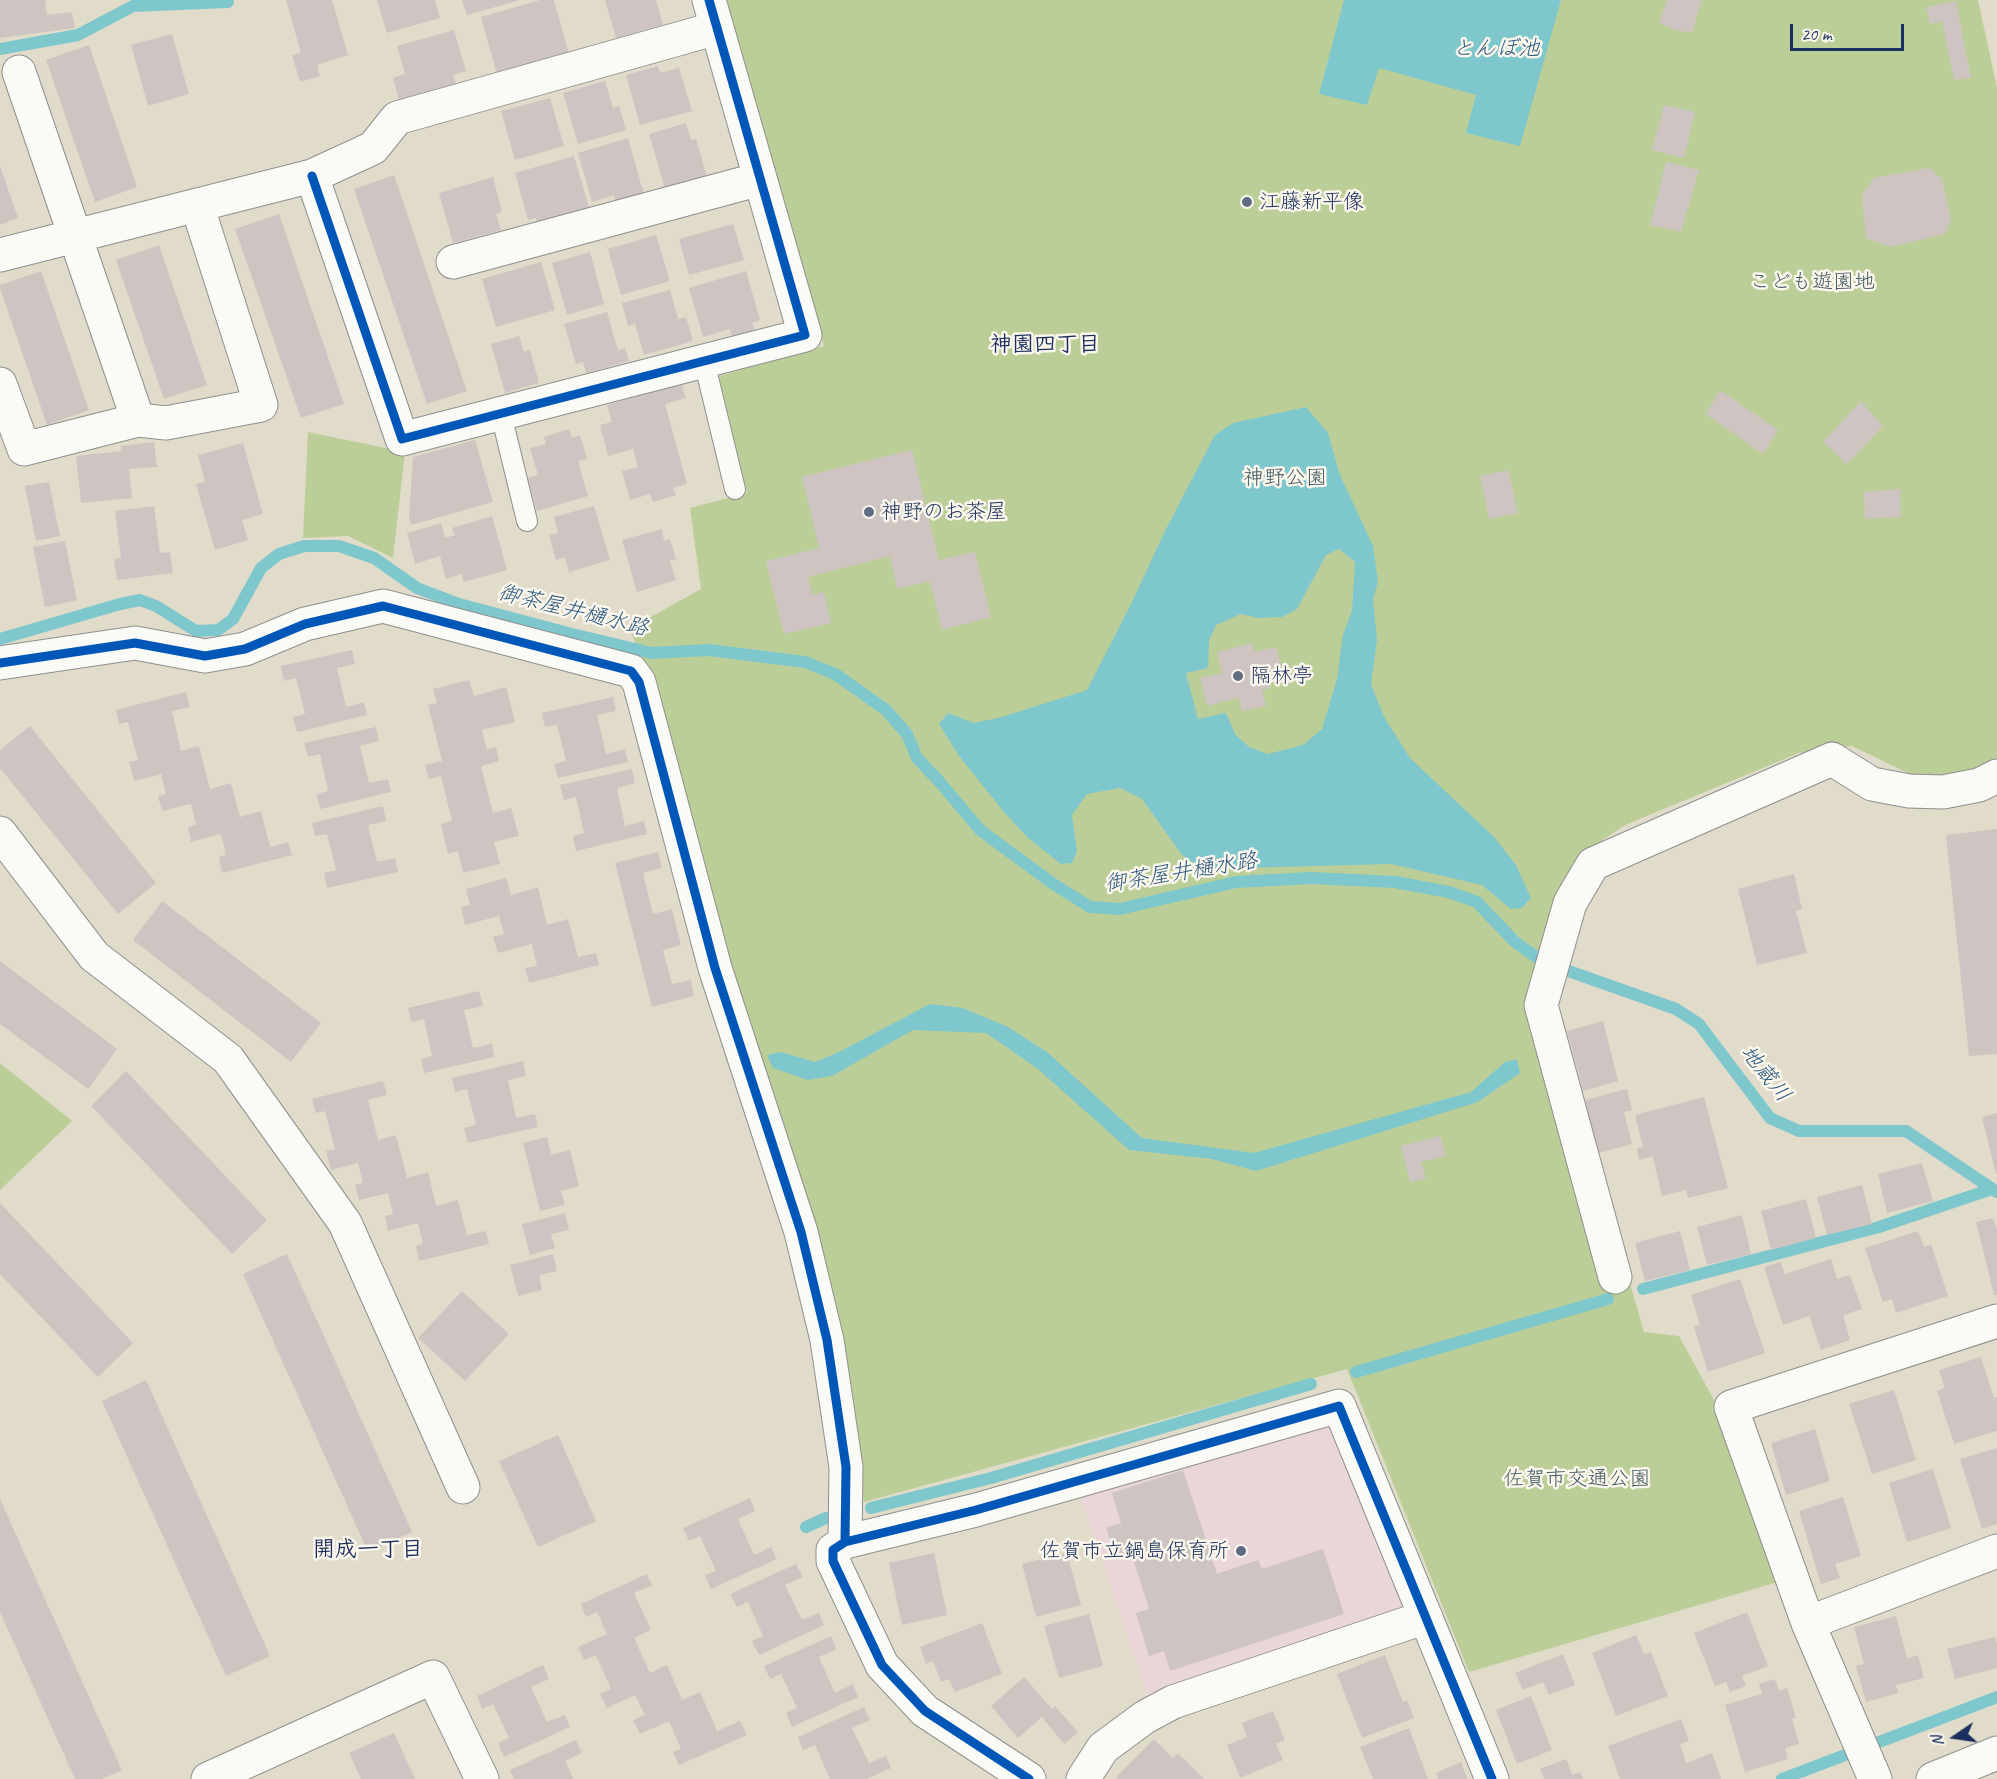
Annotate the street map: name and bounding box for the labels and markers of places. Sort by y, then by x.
place label: 江藤新平像 [1259,189,1364,215]
marker: 江藤新平像 [1240,195,1254,209]
place label: 神野のお茶屋 [881,499,1007,525]
marker: 神野のお茶屋 [862,505,876,519]
place label: 隔林亭 [1250,663,1313,689]
marker: 隔林亭 [1231,669,1245,683]
place label: 佐賀市立鍋島保育所 [1040,1538,1229,1564]
marker: 佐賀市立鍋島保育所 [1234,1544,1248,1558]

